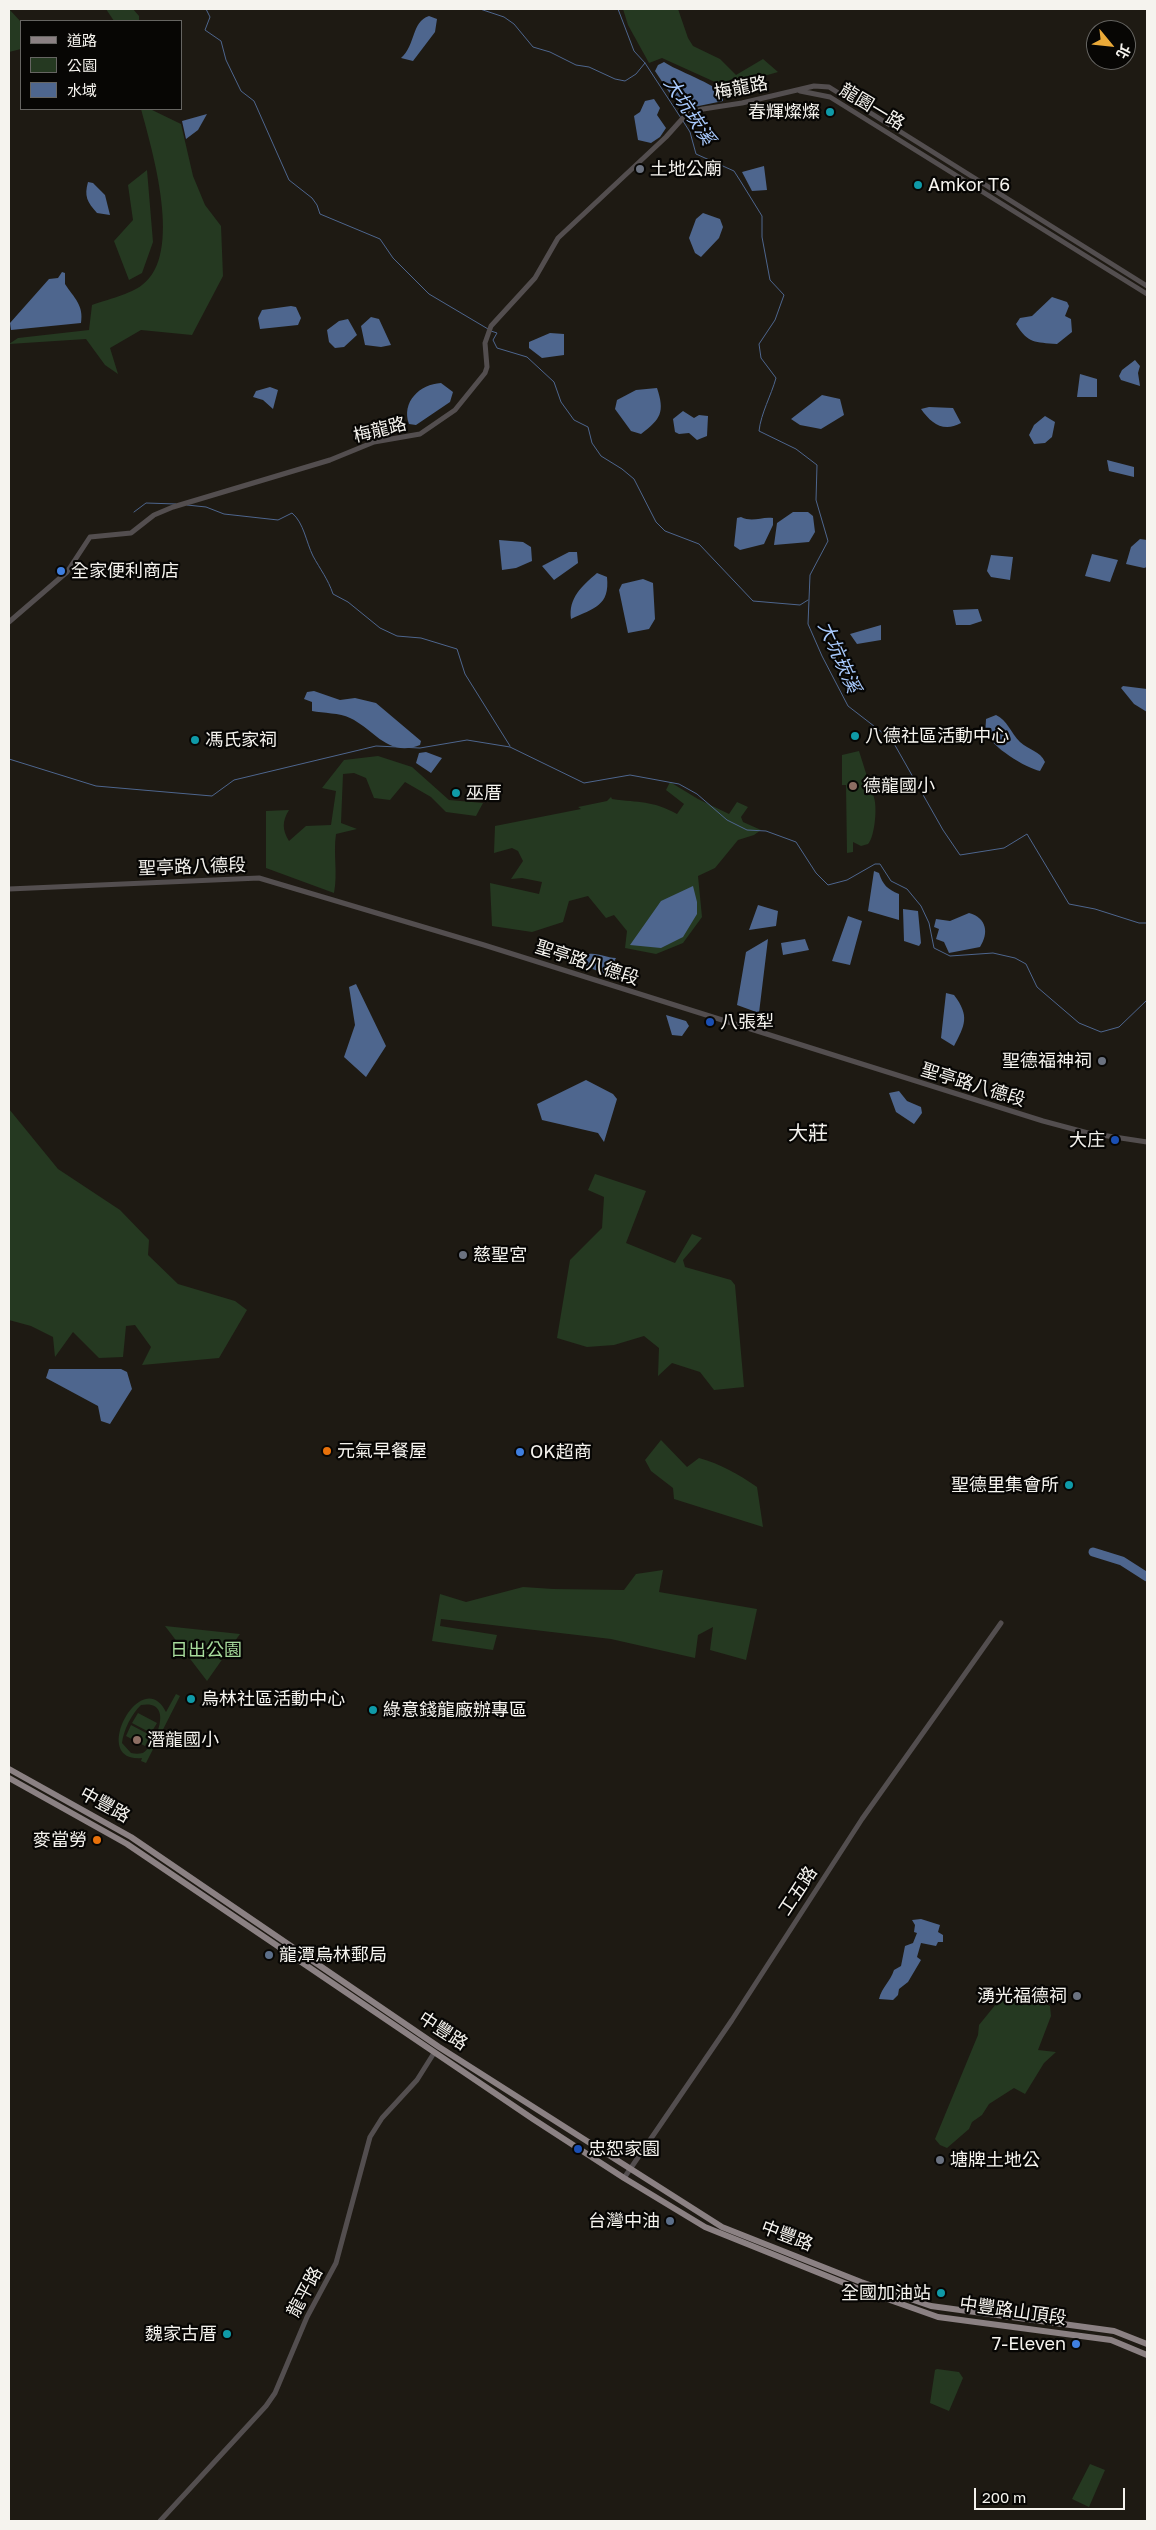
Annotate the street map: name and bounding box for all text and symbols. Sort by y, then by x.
legend [20,20,182,110]
north arrow [1086,20,1136,70]
text: 道路 [67,31,97,49]
text: 北 [1113,42,1135,62]
text: 公園 [67,56,97,74]
street label: 梅龍路 [712,72,770,104]
water label: 大坑崁溪 [659,73,719,149]
street label: 龍園一路 [836,79,908,135]
text: 水域 [67,81,97,99]
place label: 春輝燦燦 [748,101,820,123]
marker: 春輝燦燦 [824,106,836,118]
place label: 土地公廟 [650,158,722,180]
marker: 土地公廟 [634,163,646,175]
place label: Amkor T6 [928,174,1010,196]
marker: Amkor T6 [912,179,924,191]
street label: 梅龍路 [351,413,409,447]
place label: 全家便利商店 [71,560,179,582]
marker: 全家便利商店 [55,565,67,577]
water label: 大坑崁溪 [813,618,865,696]
place label: 八德社區活動中心 [865,725,1009,747]
place label: 馮氏家祠 [205,729,277,751]
marker: 八德社區活動中心 [849,730,861,742]
marker: 馮氏家祠 [189,734,201,746]
place label: 德龍國小 [863,775,935,797]
marker: 德龍國小 [847,780,859,792]
place label: 巫厝 [466,782,502,804]
marker: 巫厝 [450,787,462,799]
street label: 聖亭路八德段 [138,854,246,880]
street label: 聖亭路八德段 [532,936,642,990]
place label: 八張犁 [720,1011,774,1033]
marker: 八張犁 [704,1016,716,1028]
place label: 聖德福神祠 [1002,1050,1092,1072]
marker: 聖德福神祠 [1096,1055,1108,1067]
street label: 聖亭路八德段 [918,1059,1028,1111]
district label: 大莊 [788,1122,828,1146]
place label: 大庄 [1069,1129,1105,1151]
marker: 大庄 [1109,1134,1121,1146]
place label: 慈聖宮 [473,1244,527,1266]
marker: 慈聖宮 [457,1249,469,1261]
place label: 元氣早餐屋 [337,1440,427,1462]
place label: OK超商 [530,1441,592,1463]
marker: 元氣早餐屋 [321,1445,333,1457]
marker: OK超商 [514,1446,526,1458]
place label: 聖德里集會所 [951,1474,1059,1496]
marker: 聖德里集會所 [1063,1479,1075,1491]
park label: 日出公園 [170,1639,242,1661]
place label: 烏林社區活動中心 [201,1688,345,1710]
marker: 烏林社區活動中心 [185,1693,197,1705]
place label: 綠意錢龍廠辦專區 [383,1699,527,1721]
marker: 綠意錢龍廠辦專區 [367,1704,379,1716]
place label: 潛龍國小 [147,1729,219,1751]
marker: 潛龍國小 [131,1734,143,1746]
street label: 中豐路 [76,1782,134,1828]
place label: 麥當勞 [33,1829,87,1851]
marker: 麥當勞 [91,1834,103,1846]
street label: 工五路 [774,1862,822,1920]
place label: 龍潭烏林郵局 [279,1944,387,1966]
marker: 龍潭烏林郵局 [263,1949,275,1961]
place label: 湧光福德祠 [977,1985,1067,2007]
marker: 湧光福德祠 [1071,1990,1083,2002]
street label: 中豐路 [414,2007,472,2055]
place label: 忠恕家園 [588,2138,660,2160]
marker: 忠恕家園 [572,2143,584,2155]
place label: 塘牌土地公 [950,2149,1040,2171]
marker: 塘牌土地公 [934,2154,946,2166]
place label: 台灣中油 [588,2210,660,2232]
marker: 台灣中油 [664,2215,676,2227]
street label: 中豐路 [758,2216,816,2256]
street label: 龍平路 [283,2263,327,2321]
place label: 全國加油站 [841,2282,931,2304]
marker: 全國加油站 [935,2287,947,2299]
street label: 中豐路山頂段 [958,2293,1068,2329]
place label: 魏家古厝 [145,2323,217,2345]
marker: 魏家古厝 [221,2328,233,2340]
place label: 7-Eleven [992,2333,1066,2355]
marker: 7-Eleven [1070,2338,1082,2350]
scale bar [976,2478,1127,2510]
text: 200 m [982,2488,1026,2506]

